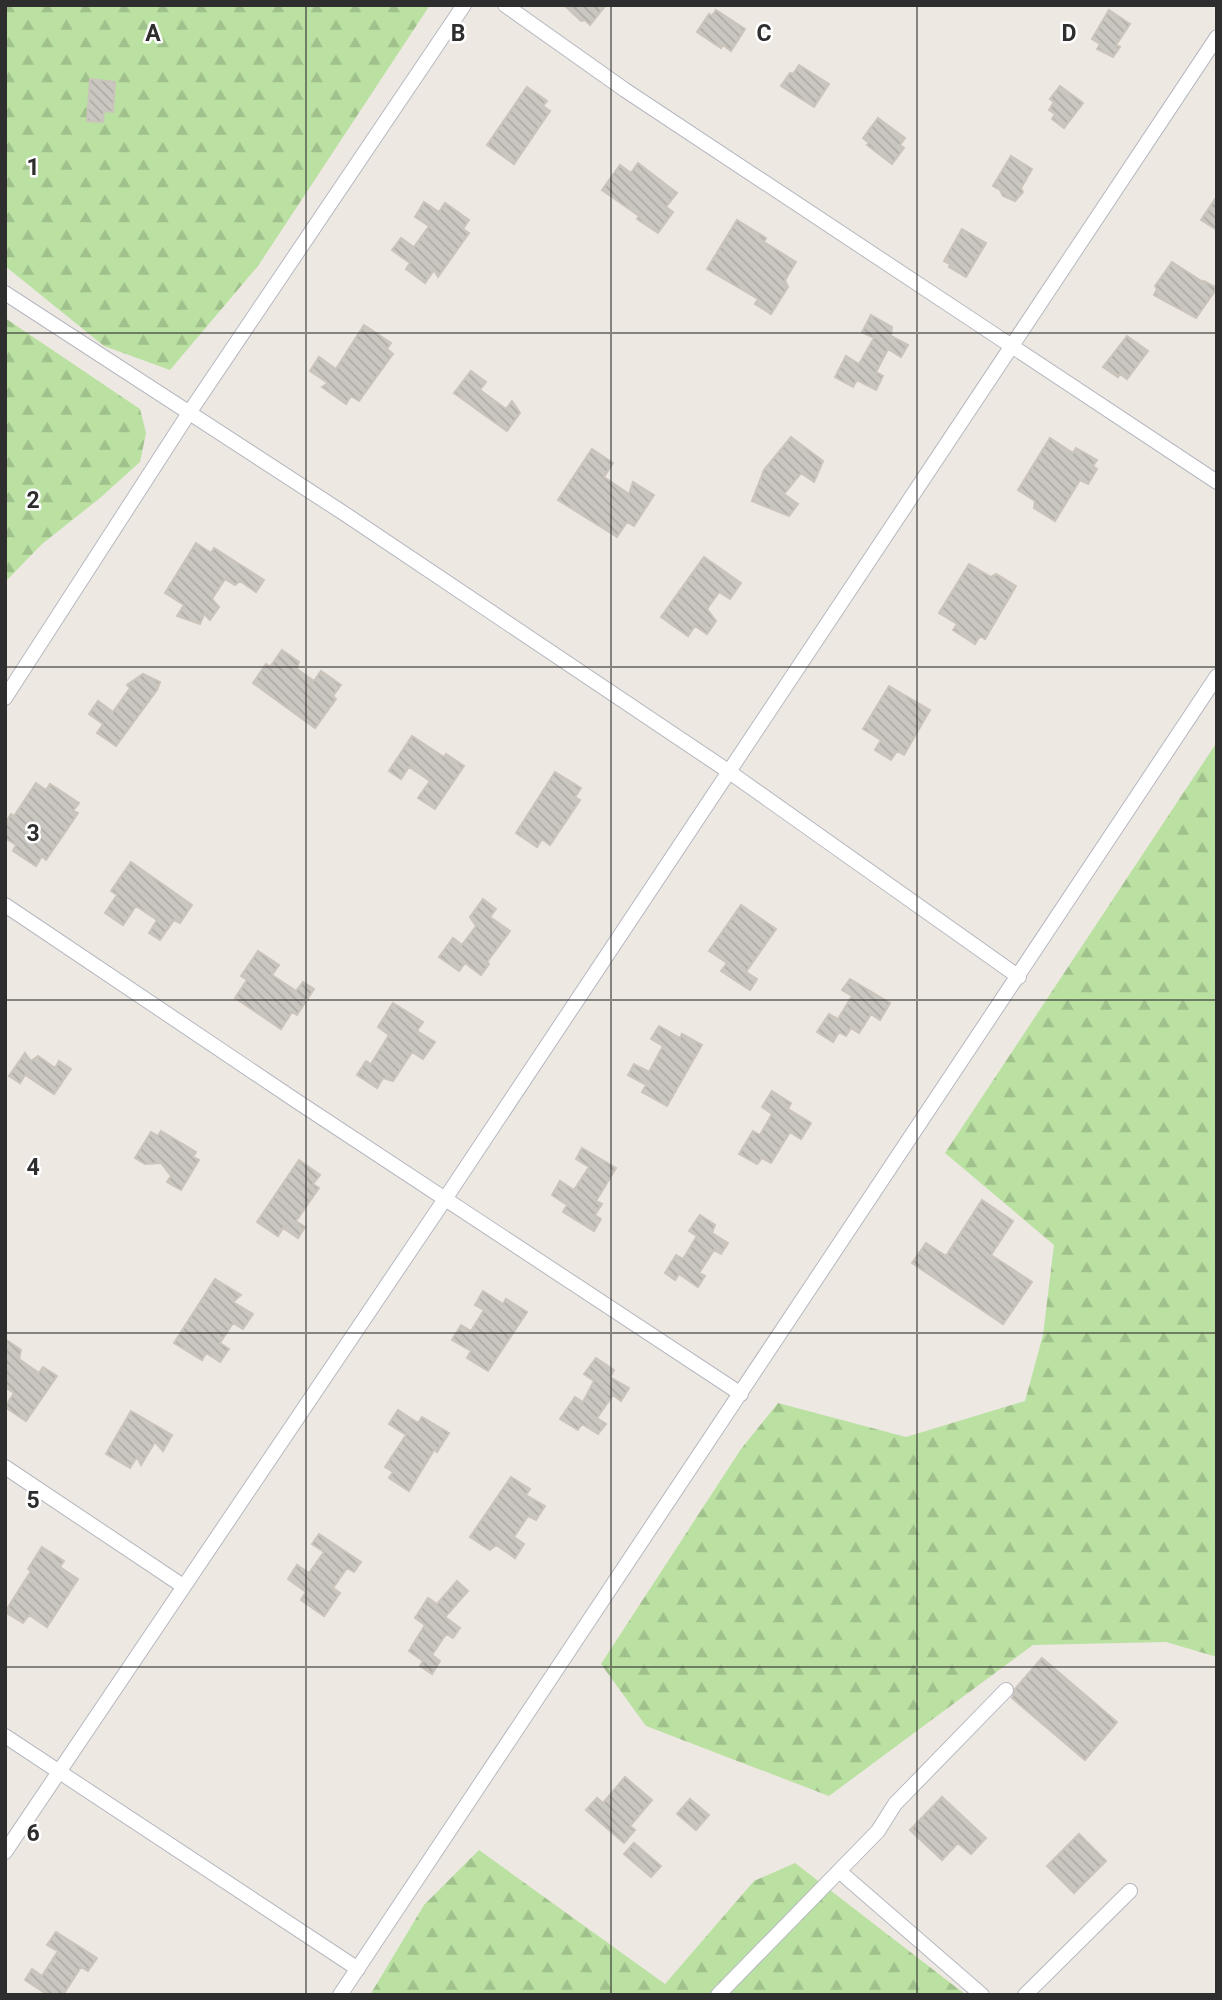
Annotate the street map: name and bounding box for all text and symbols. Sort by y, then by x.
text: A [145,20,161,47]
text: B [451,20,465,47]
text: C [756,20,772,47]
text: D [1062,20,1076,47]
text: 1 [26,154,40,181]
text: 2 [26,487,40,514]
text: 3 [26,820,40,847]
text: 4 [26,1154,40,1181]
text: 5 [26,1487,40,1514]
text: 6 [26,1820,40,1847]

